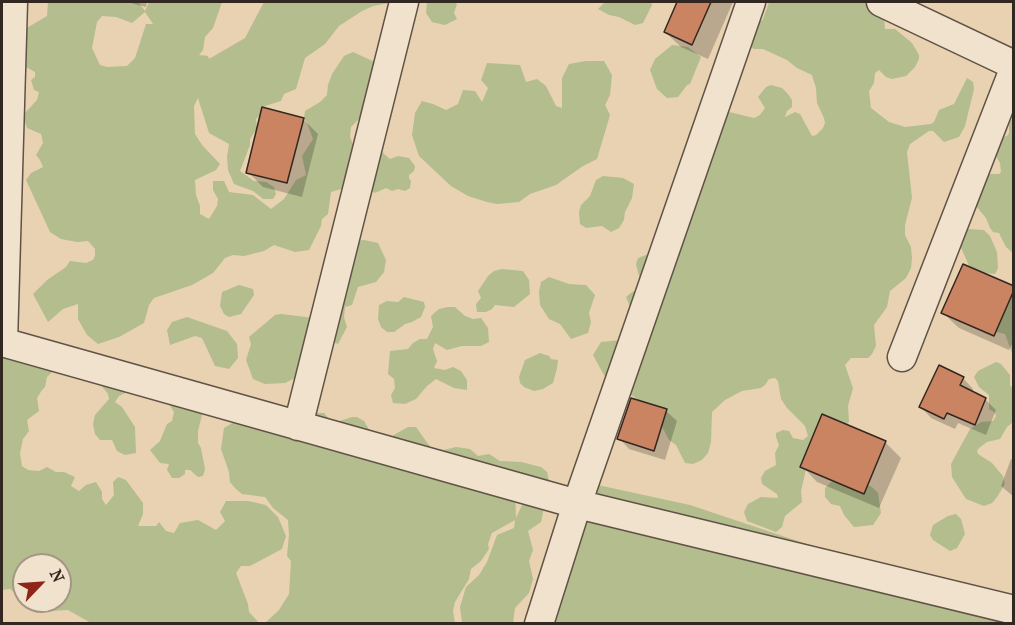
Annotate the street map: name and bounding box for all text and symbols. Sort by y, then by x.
north arrow [12,553,72,613]
text: N [46,567,68,586]

